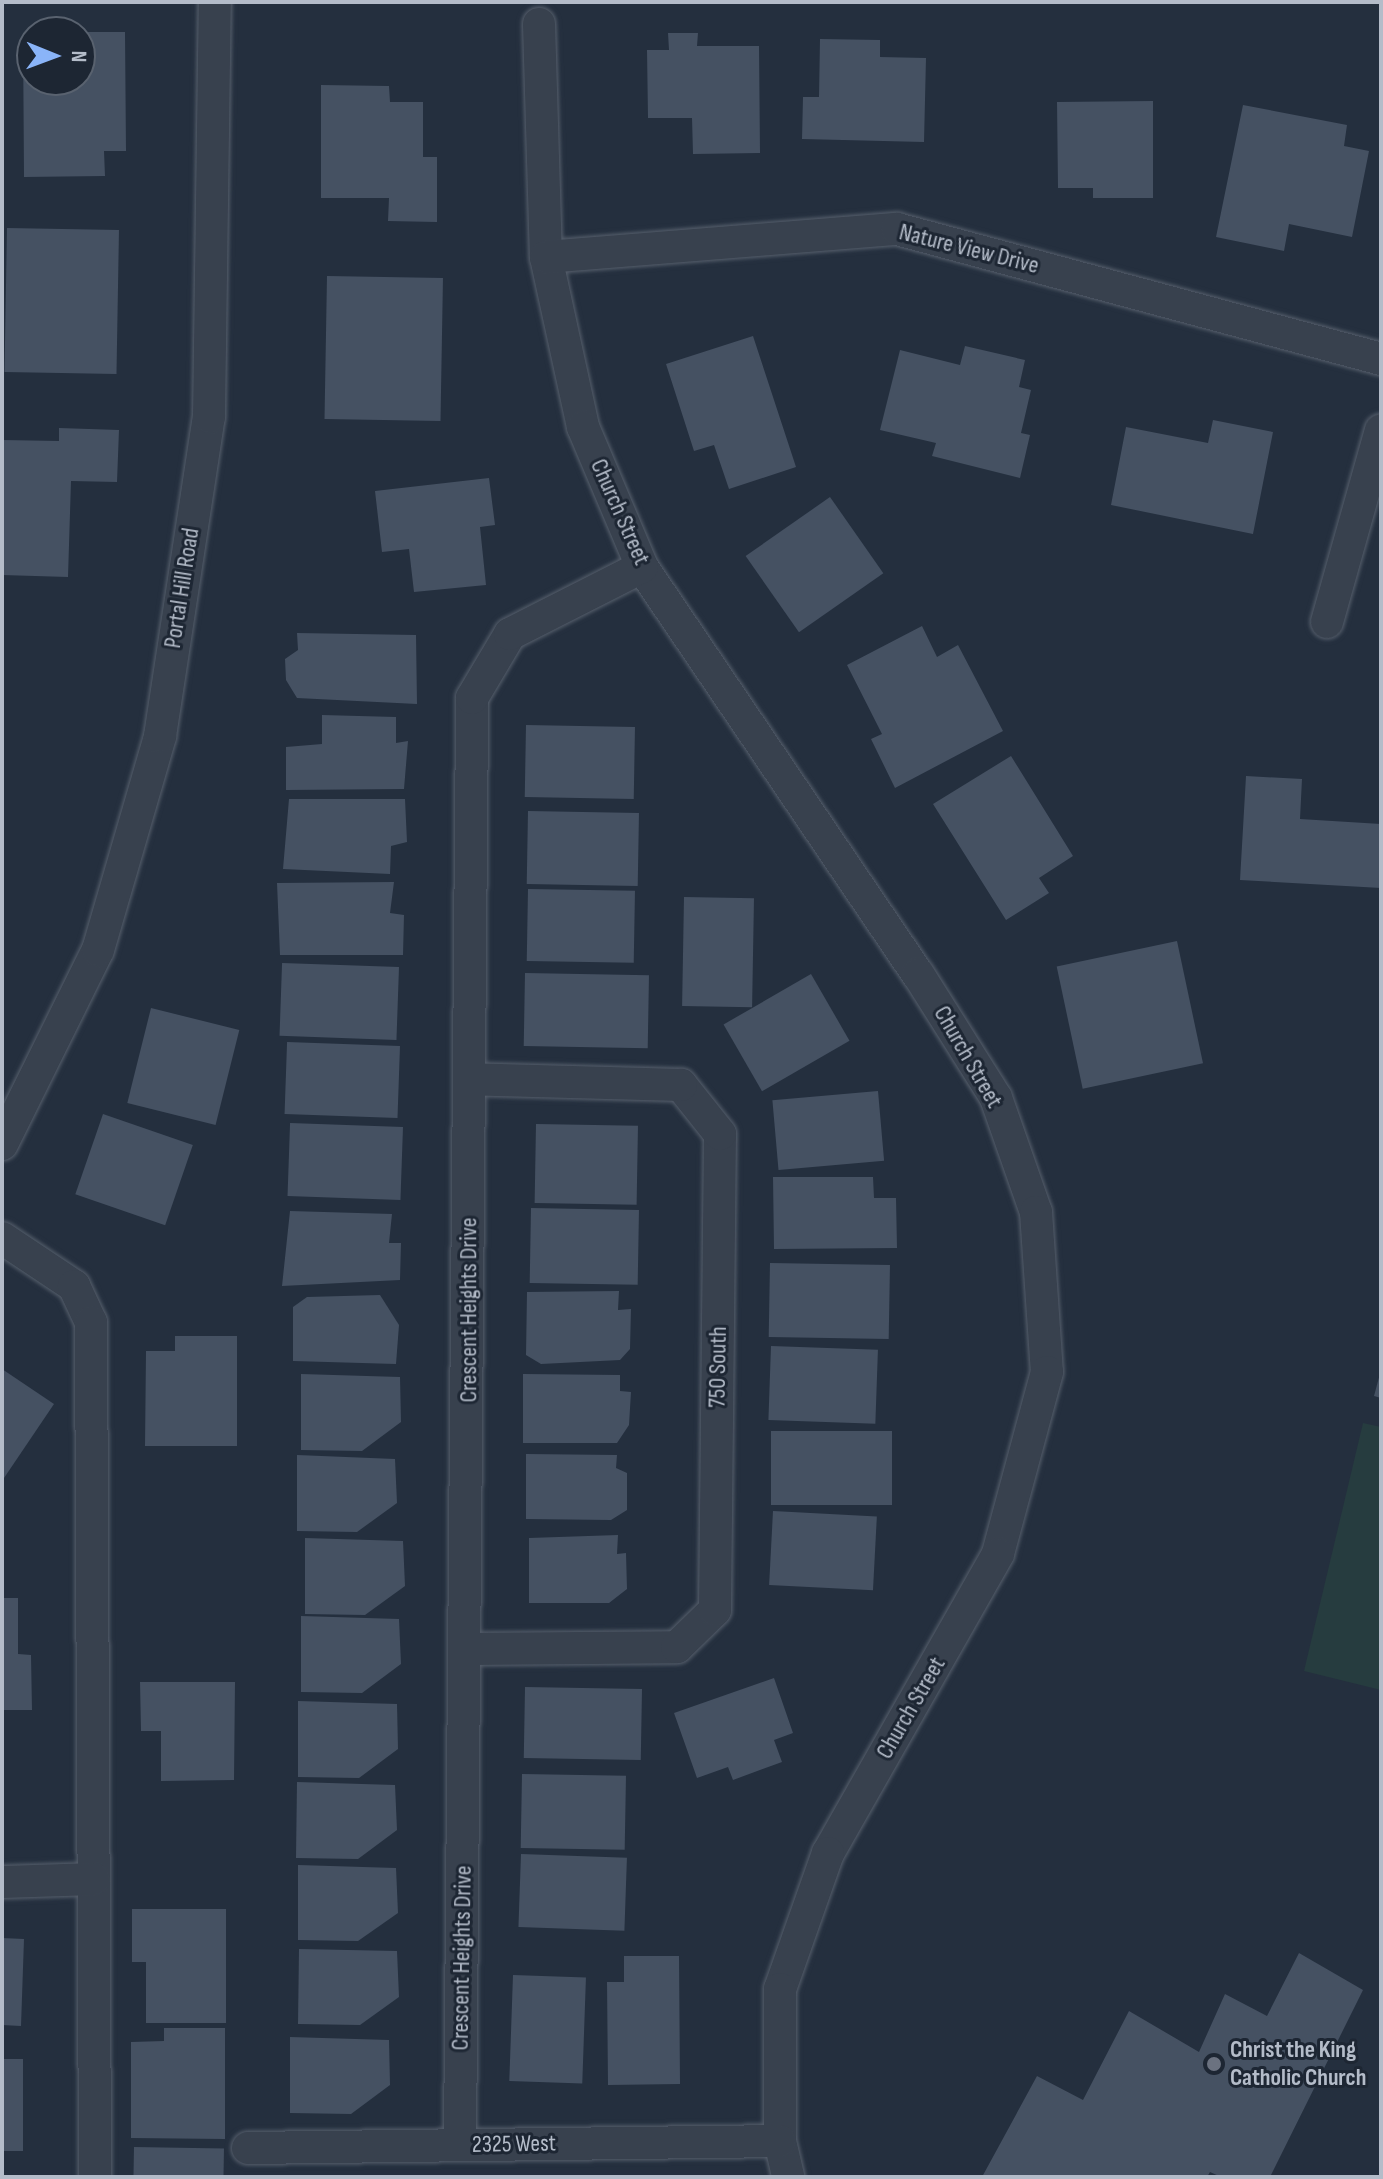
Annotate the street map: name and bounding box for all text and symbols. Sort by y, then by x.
north arrow [16,16,96,96]
text: N [65,50,92,63]
street label: Nature View Drive [896,218,1042,280]
street label: Church Street [584,455,656,569]
street label: Portal Hill Road [158,526,206,650]
street label: Church Street [927,1001,1009,1113]
street label: Crescent Heights Drive [455,1218,483,1402]
street label: 750 South [703,1326,733,1408]
street label: Church Street [870,1652,952,1764]
street label: Crescent Heights Drive [446,1865,478,2051]
place label: Christ the King Catholic Church [1230,2036,1366,2092]
marker: Christ the King Catholic Church [1205,2055,1223,2073]
street label: 2325 West [472,2129,556,2159]

